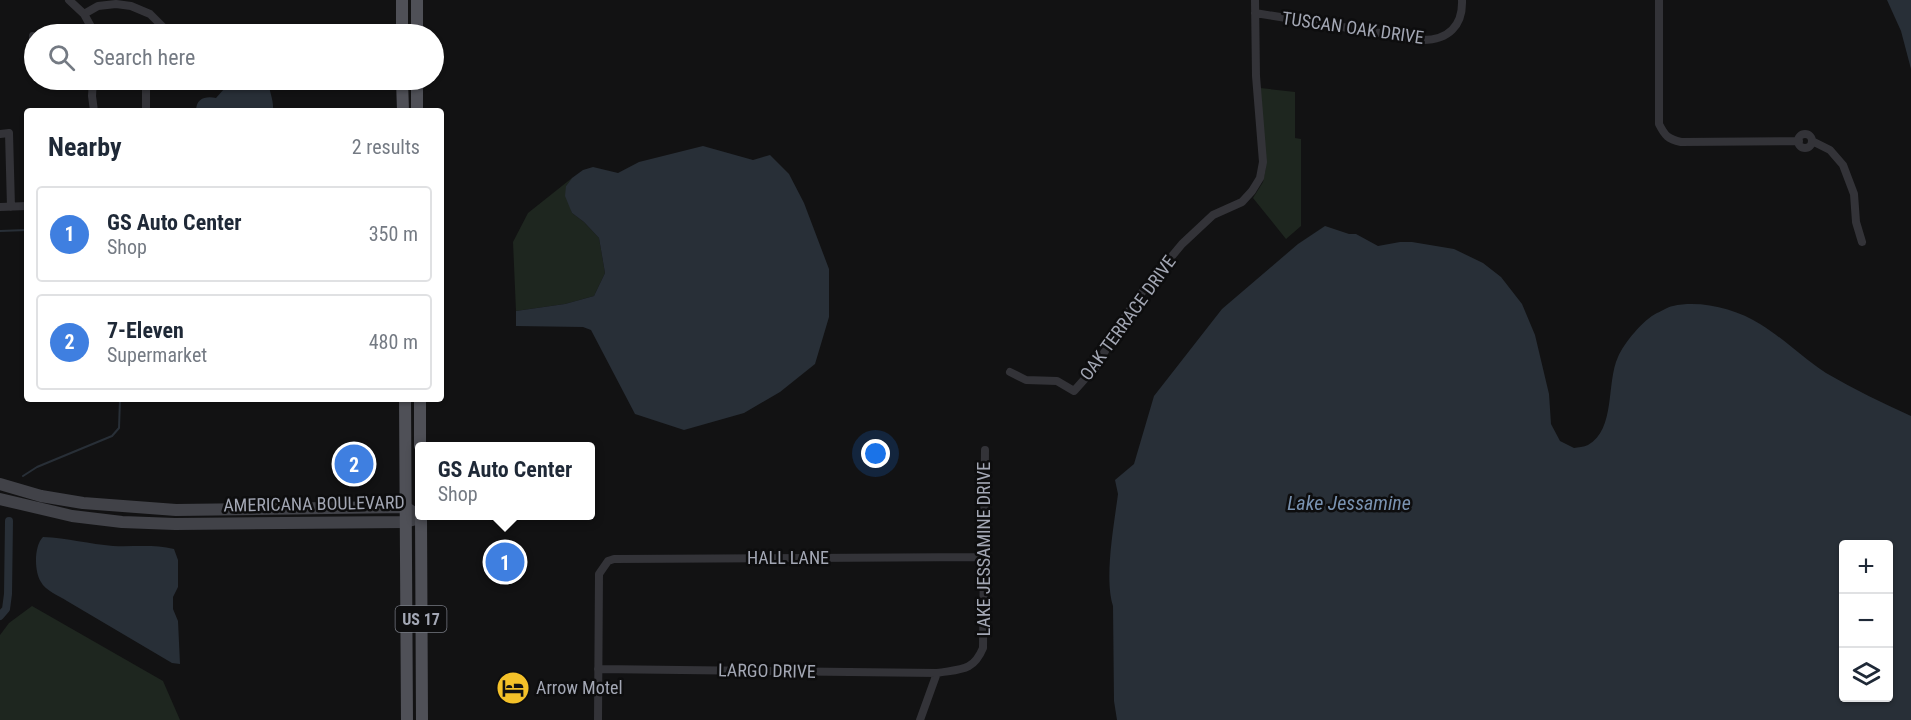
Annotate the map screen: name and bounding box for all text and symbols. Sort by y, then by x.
street label: TUSCAN OAK DRIVE [1281,7,1425,48]
search box [24,24,444,90]
icon: search [45,41,78,74]
text: Search here [93,45,195,70]
text: Nearby [48,132,122,162]
text: 2 results [352,135,420,159]
text: GS Auto Center [107,210,242,235]
text: 1 [64,222,75,246]
text: 350 m [369,222,418,246]
text: Shop [107,235,147,259]
street label: OAK TERRACE DRIVE [1075,251,1180,384]
text: 7-Eleven [107,318,184,343]
text: 2 [64,330,75,354]
text: 480 m [369,330,418,354]
text: Supermarket [107,343,207,367]
your location [861,439,890,468]
pin: 2 [334,442,374,486]
popup [415,442,595,520]
text: GS Auto Center [438,457,572,482]
street label: LAKE JESSAMINE DRIVE [973,462,994,636]
text: Shop [438,482,478,506]
street label: AMERICANA BOULEVARD [223,491,405,516]
water label: Lake Jessamine [1287,491,1411,515]
pin: 1 [486,540,524,584]
map controls [1839,540,1893,702]
button: + [1839,540,1893,594]
street label: HALL LANE [747,547,829,568]
button: − [1839,594,1893,648]
road number: US 17 [396,606,446,632]
button: layers [1839,648,1893,702]
street label: LARGO DRIVE [718,659,816,682]
hotel icon: Arrow Motel [495,670,531,706]
place label: Arrow Motel [536,677,623,698]

